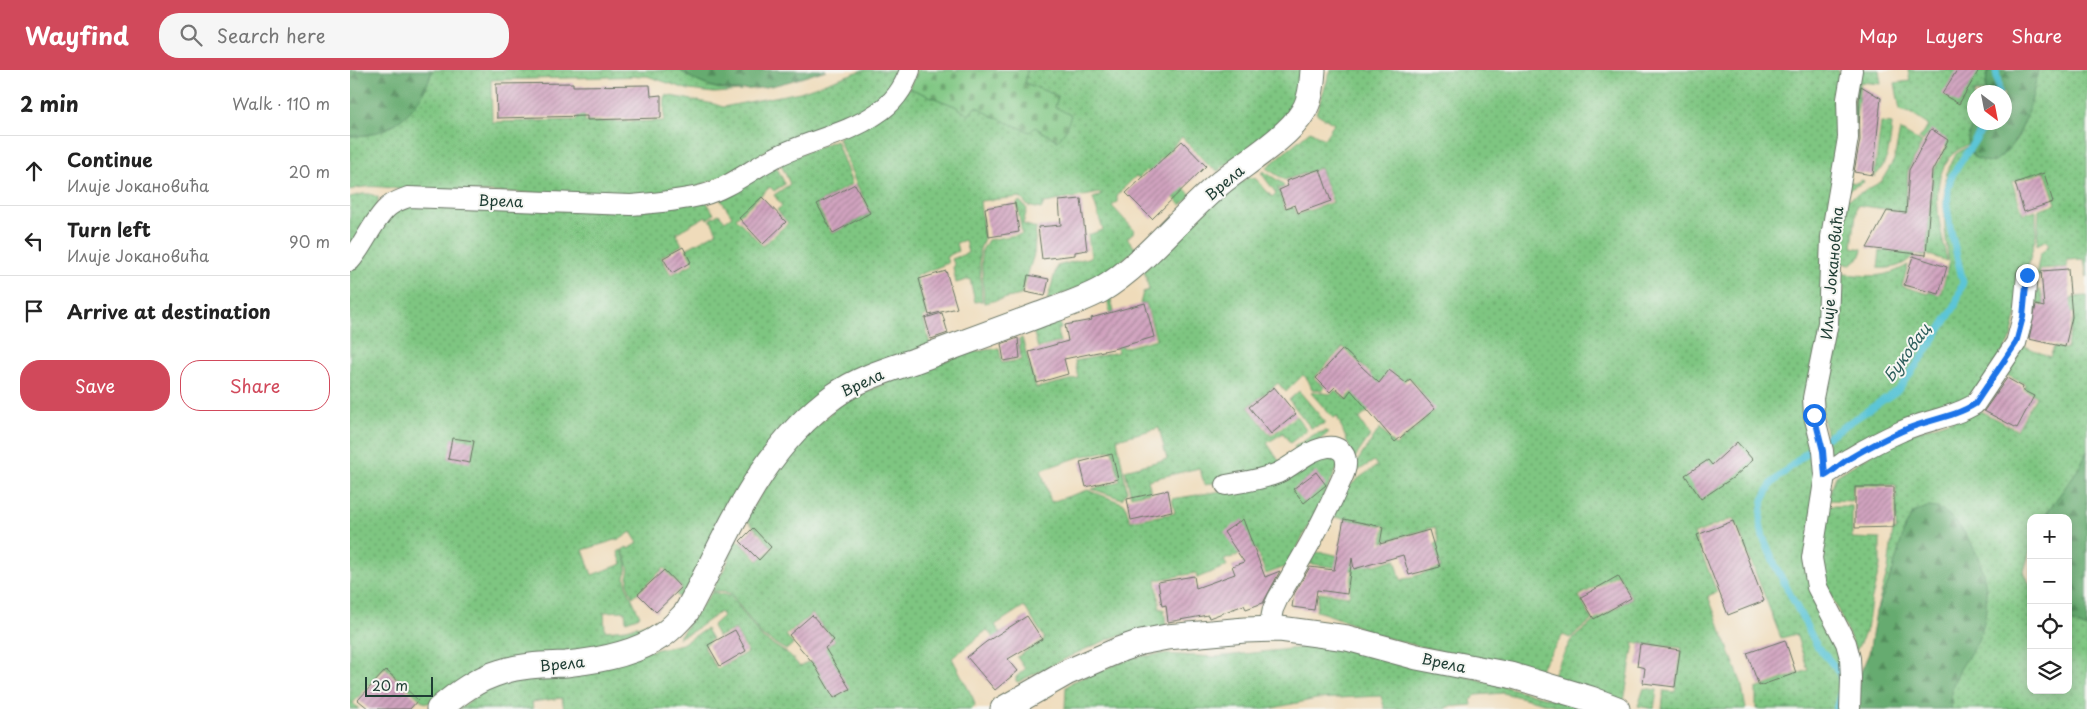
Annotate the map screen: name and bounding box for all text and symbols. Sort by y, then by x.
search box [159,13,509,58]
text: Wayfind [25,17,129,53]
icon: search [177,21,205,49]
text: Search here [217,21,325,49]
text: Map [1859,22,1898,49]
text: Layers [1926,22,1983,49]
text: Share [2011,22,2062,49]
north arrow [1967,85,2012,130]
text: 2 min [20,87,79,119]
text: Walk · 110 m [232,91,330,115]
text: Continue [67,145,153,173]
icon: ahead [20,157,48,185]
street label: Врела [1199,158,1249,205]
text: 20 m [289,159,330,183]
text: Илије Јокановића [67,173,209,197]
street label: Врела [478,188,524,212]
street label: Илије Јокановића [1814,205,1848,340]
text: Turn left [67,215,151,243]
icon: left [20,227,48,255]
text: 90 m [289,229,330,253]
text: Илије Јокановића [67,243,209,267]
route end [2016,264,2039,287]
icon: arrive [20,297,48,325]
text: Arrive at destination [67,297,271,325]
water label: Буковац [1876,317,1936,386]
button: Save [20,360,170,411]
button: Share [180,360,330,411]
street label: Врела [837,362,888,402]
route start [1803,404,1826,427]
map controls [2027,514,2072,694]
button: + [2027,514,2072,559]
button: − [2027,559,2072,604]
button: locate [2027,604,2072,649]
street label: Врела [1420,646,1469,678]
street label: Врела [538,649,586,677]
button: layers [2027,649,2072,694]
scale bar [365,674,432,697]
text: 20 m [372,675,408,696]

